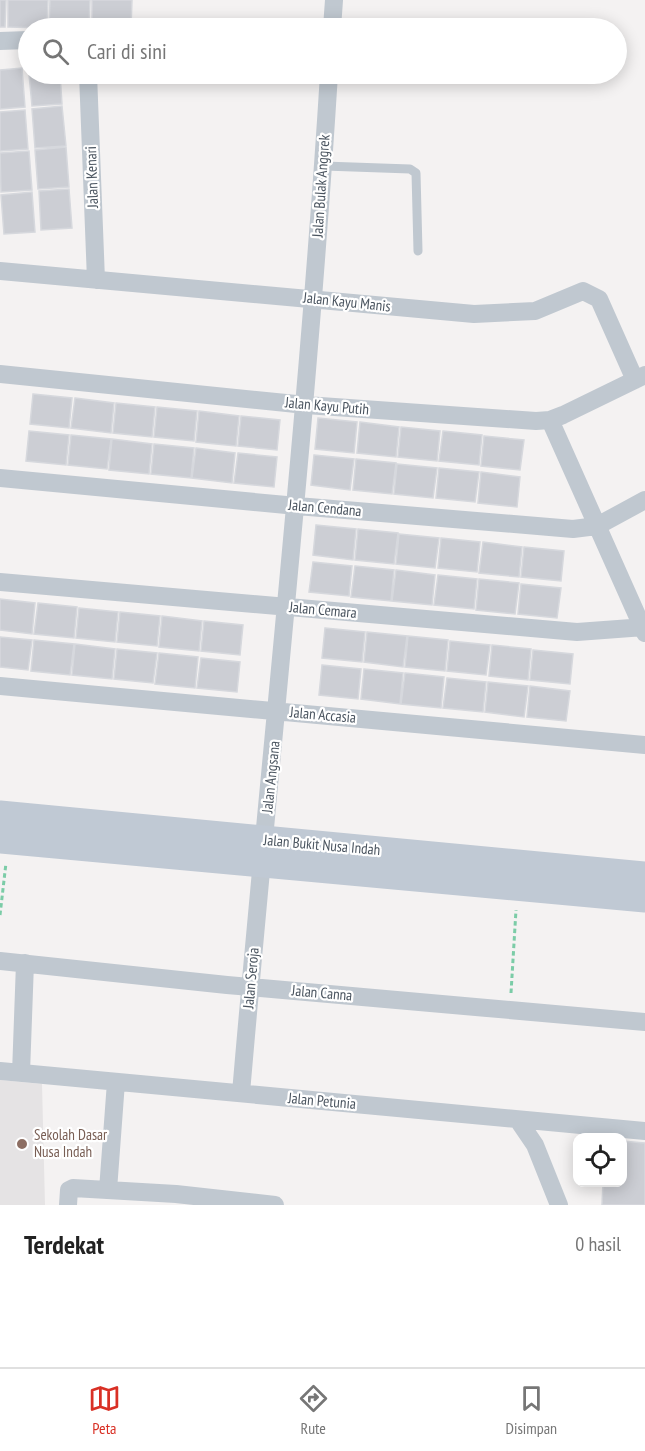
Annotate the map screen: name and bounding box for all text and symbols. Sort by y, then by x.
search box [18,18,627,84]
icon: search [39,35,72,68]
text: Cari di sini [87,37,167,65]
street label: Jalan Bulak Anggrek [307,134,334,239]
street label: Jalan Kenari [81,146,102,209]
street label: Jalan Kayu Manis [301,287,392,316]
street label: Jalan Kayu Putih [283,392,370,419]
street label: Jalan Cendana [287,495,362,520]
street label: Jalan Cemara [288,597,357,622]
street label: Jalan Accasia [288,702,357,727]
street label: Jalan Angsana [257,740,284,815]
street label: Jalan Bukit Nusa Indah [262,830,381,859]
street label: Jalan Seroja [238,947,263,1010]
street label: Jalan Canna [290,980,353,1005]
street label: Jalan Petunia [286,1088,357,1113]
place label: Sekolah Dasar Nusa Indah [34,1125,108,1161]
map controls [573,1133,627,1187]
button: locate [573,1133,627,1187]
marker: Sekolah Dasar Nusa Indah [15,1137,29,1151]
text: Terdekat [24,1228,104,1261]
text: 0 hasil [575,1231,621,1257]
tab: Peta [88,1382,121,1438]
tab: Rute [297,1382,330,1438]
tab: Disimpan [506,1382,557,1438]

